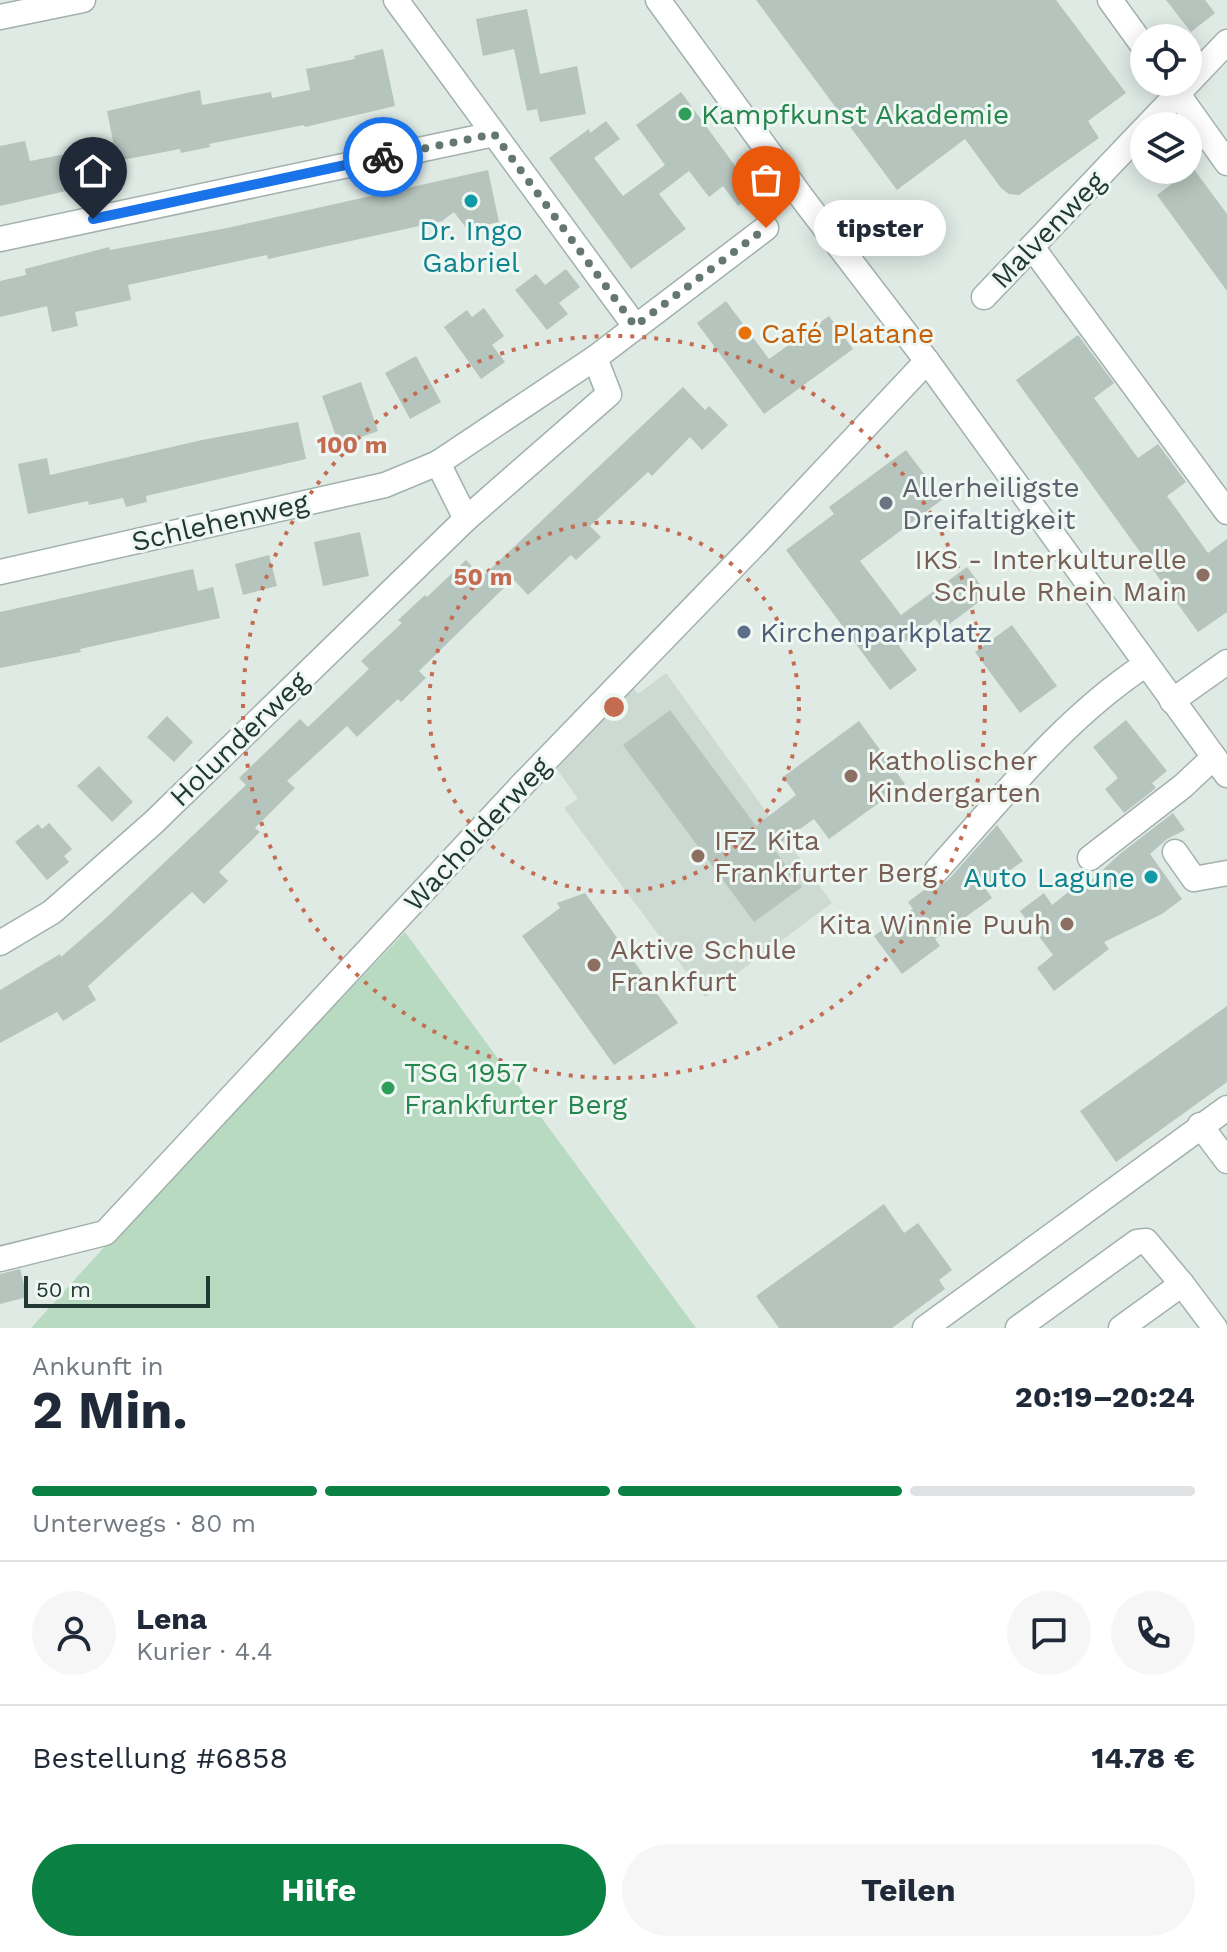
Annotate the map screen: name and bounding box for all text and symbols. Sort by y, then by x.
map controls [1130,24,1202,184]
button: locate [1130,24,1202,96]
place label: Kampfkunst Akademie [701,98,1009,131]
marker: Kampfkunst Akademie [676,105,694,123]
button: layers [1130,112,1202,184]
courier [343,117,423,197]
icon: bike [361,135,405,179]
pin [59,137,127,219]
pin [732,146,800,228]
icon: home [71,149,115,193]
icon: bag [744,158,788,202]
street label: Malvenweg [984,165,1112,295]
marker: Dr. Ingo Gabriel [462,192,480,210]
callout: tipster [814,200,946,256]
text: tipster [837,213,923,243]
place label: Dr. Ingo Gabriel [419,214,523,279]
place label: Café Platane [761,317,934,350]
marker: Café Platane [736,324,754,342]
text: 100 m [317,431,387,459]
place label: Allerheiligste Dreifaltigkeit [902,471,1080,536]
street label: Schlehenweg [128,486,312,558]
marker: Allerheiligste Dreifaltigkeit [877,494,895,512]
place label: IKS - Interkulturelle Schule Rhein Main [914,543,1187,608]
text: 50 m [454,563,512,591]
marker: IKS - Interkulturelle Schule Rhein Main [1194,566,1212,584]
place label: Kirchenparkplatz [760,616,992,649]
marker: Kirchenparkplatz [735,623,753,641]
street label: Holunderweg [163,665,315,813]
centre of rings [600,693,628,721]
place label: Katholischer Kindergarten [867,744,1041,809]
street label: Wacholderweg [397,750,557,918]
marker: Katholischer Kindergarten [842,767,860,785]
place label: IFZ Kita Frankfurter Berg [714,824,937,889]
marker: IFZ Kita Frankfurter Berg [689,847,707,865]
place label: Auto Lagune [963,861,1135,894]
marker: Auto Lagune [1142,868,1160,886]
place label: Kita Winnie Puuh [818,908,1051,941]
marker: Kita Winnie Puuh [1058,915,1076,933]
place label: Aktive Schule Frankfurt [610,933,797,998]
marker: Aktive Schule Frankfurt [585,956,603,974]
place label: TSG 1957 Frankfurter Berg [404,1056,627,1121]
marker: TSG 1957 Frankfurter Berg [379,1079,397,1097]
scale bar [24,1272,210,1308]
text: 50 m [36,1277,91,1302]
text: Ankunft in [32,1351,164,1381]
text: 20:19–20:24 [1015,1379,1195,1414]
text: 2 Min. [32,1380,188,1441]
text: Unterwegs · 80 m [32,1508,256,1538]
button: person [32,1591,116,1675]
button: chat [1007,1591,1091,1675]
button: phone [1111,1591,1195,1675]
text: Lena [136,1601,207,1636]
text: Kurier · 4.4 [136,1636,273,1666]
text: Bestellung #6858 [32,1740,288,1775]
text: 14.78 € [1091,1740,1195,1775]
button: Hilfe [32,1844,606,1936]
button: Teilen [622,1844,1195,1936]

